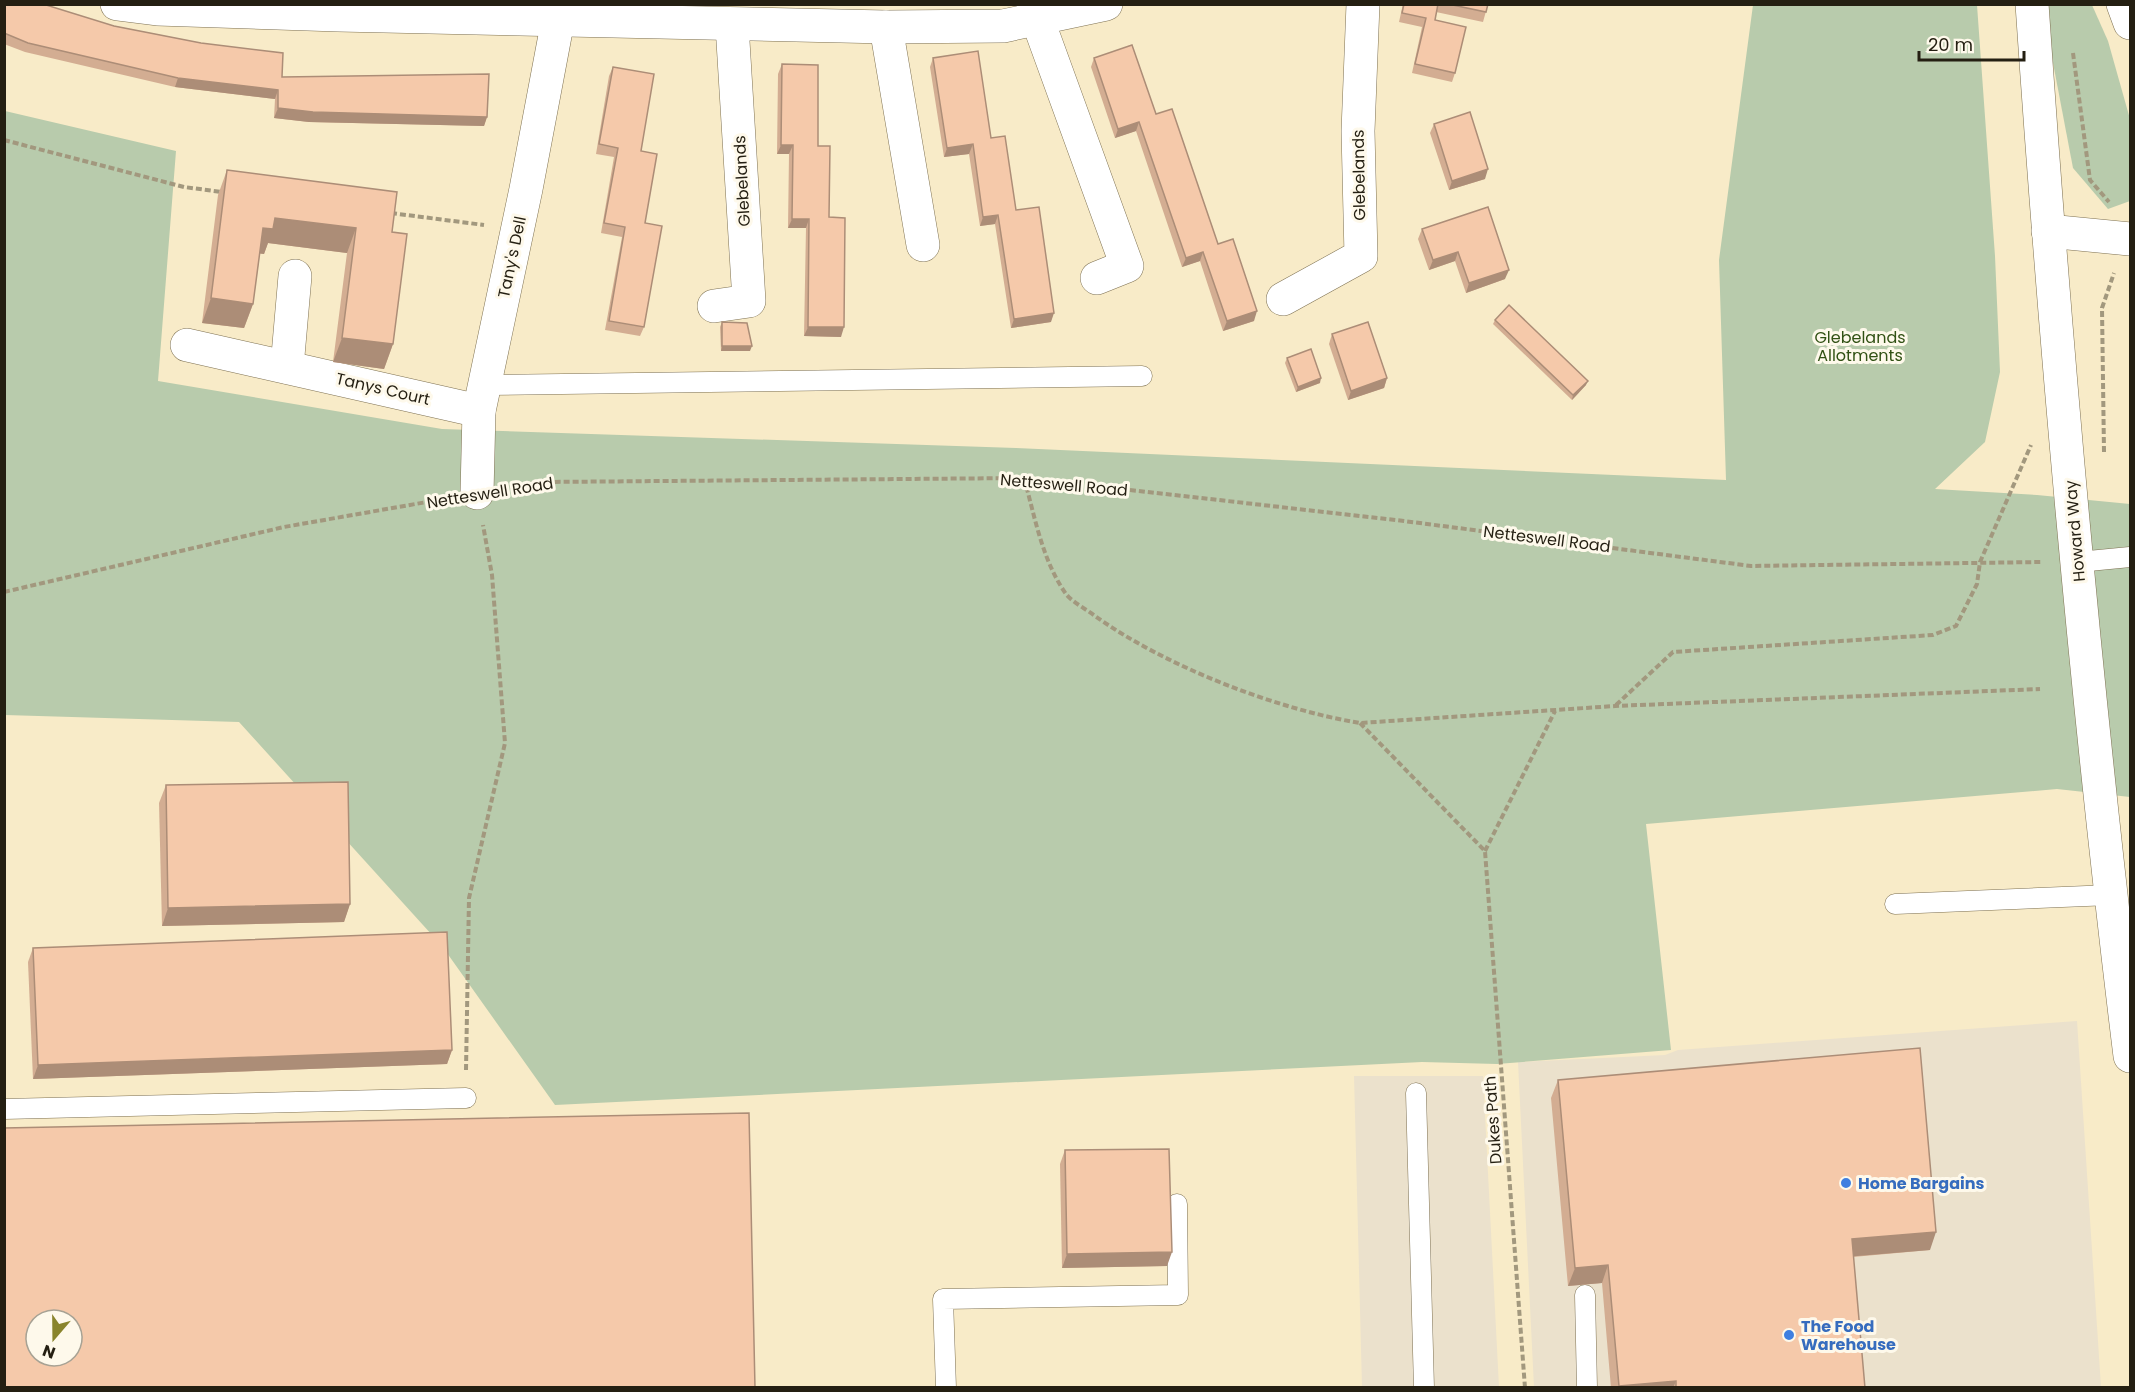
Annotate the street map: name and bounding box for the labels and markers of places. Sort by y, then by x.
place label: Home Bargains [1858,1172,1985,1195]
marker: Home Bargains [1839,1176,1853,1190]
place label: The Food Warehouse [1801,1315,1896,1356]
marker: The Food Warehouse [1782,1328,1796,1342]

